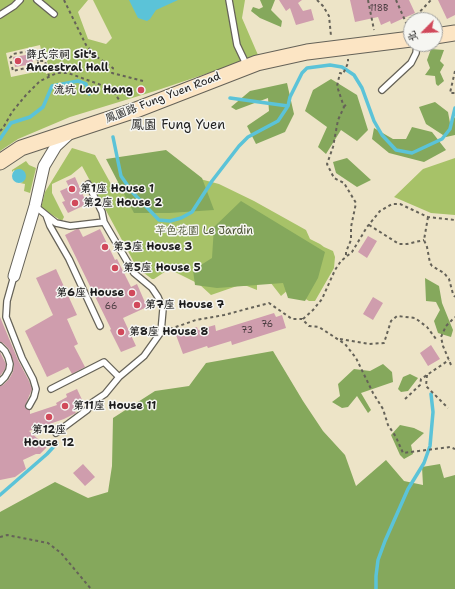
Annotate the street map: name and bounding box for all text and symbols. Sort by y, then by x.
house number: 118B [370,4,388,14]
north arrow [403,12,443,52]
text: 北 [403,29,422,45]
place label: 薛氏宗祠 Sit's Ancestral Hall [26,48,109,74]
marker: 薛氏宗祠 Sit's Ancestral Hall [13,56,23,66]
street label: 鳳園路 Fung Yuen Road [104,70,222,126]
place label: 流坑 Lau Hang [53,83,133,97]
marker: 流坑 Lau Hang [136,85,146,95]
district label: 鳳園 Fung Yuen [131,118,225,134]
place label: 第1座 House 1 [80,182,154,196]
marker: 第1座 House 1 [67,184,77,194]
place label: 第2座 House 2 [83,196,162,210]
marker: 第2座 House 2 [70,198,80,208]
park label: 芊色花園 Le Jardin [155,224,253,238]
place label: 第3座 House 3 [113,240,192,254]
marker: 第3座 House 3 [100,242,110,252]
place label: 第5座 House 5 [123,261,201,275]
marker: 第5座 House 5 [110,263,120,273]
place label: 第6座 House [56,286,124,300]
marker: 第6座 House [127,288,137,298]
place label: 第7座 House 7 [145,298,224,312]
marker: 第7座 House 7 [132,300,142,310]
house number: 66 [105,302,117,312]
house number: 76 [261,320,273,330]
place label: 第8座 House 8 [129,325,208,339]
house number: 73 [241,326,253,336]
marker: 第8座 House 8 [116,327,126,337]
place label: 第11座 House 11 [73,399,156,413]
marker: 第11座 House 11 [60,401,70,411]
marker: 第12座 House 12 [44,412,54,422]
place label: 第12座 House 12 [24,423,74,449]

